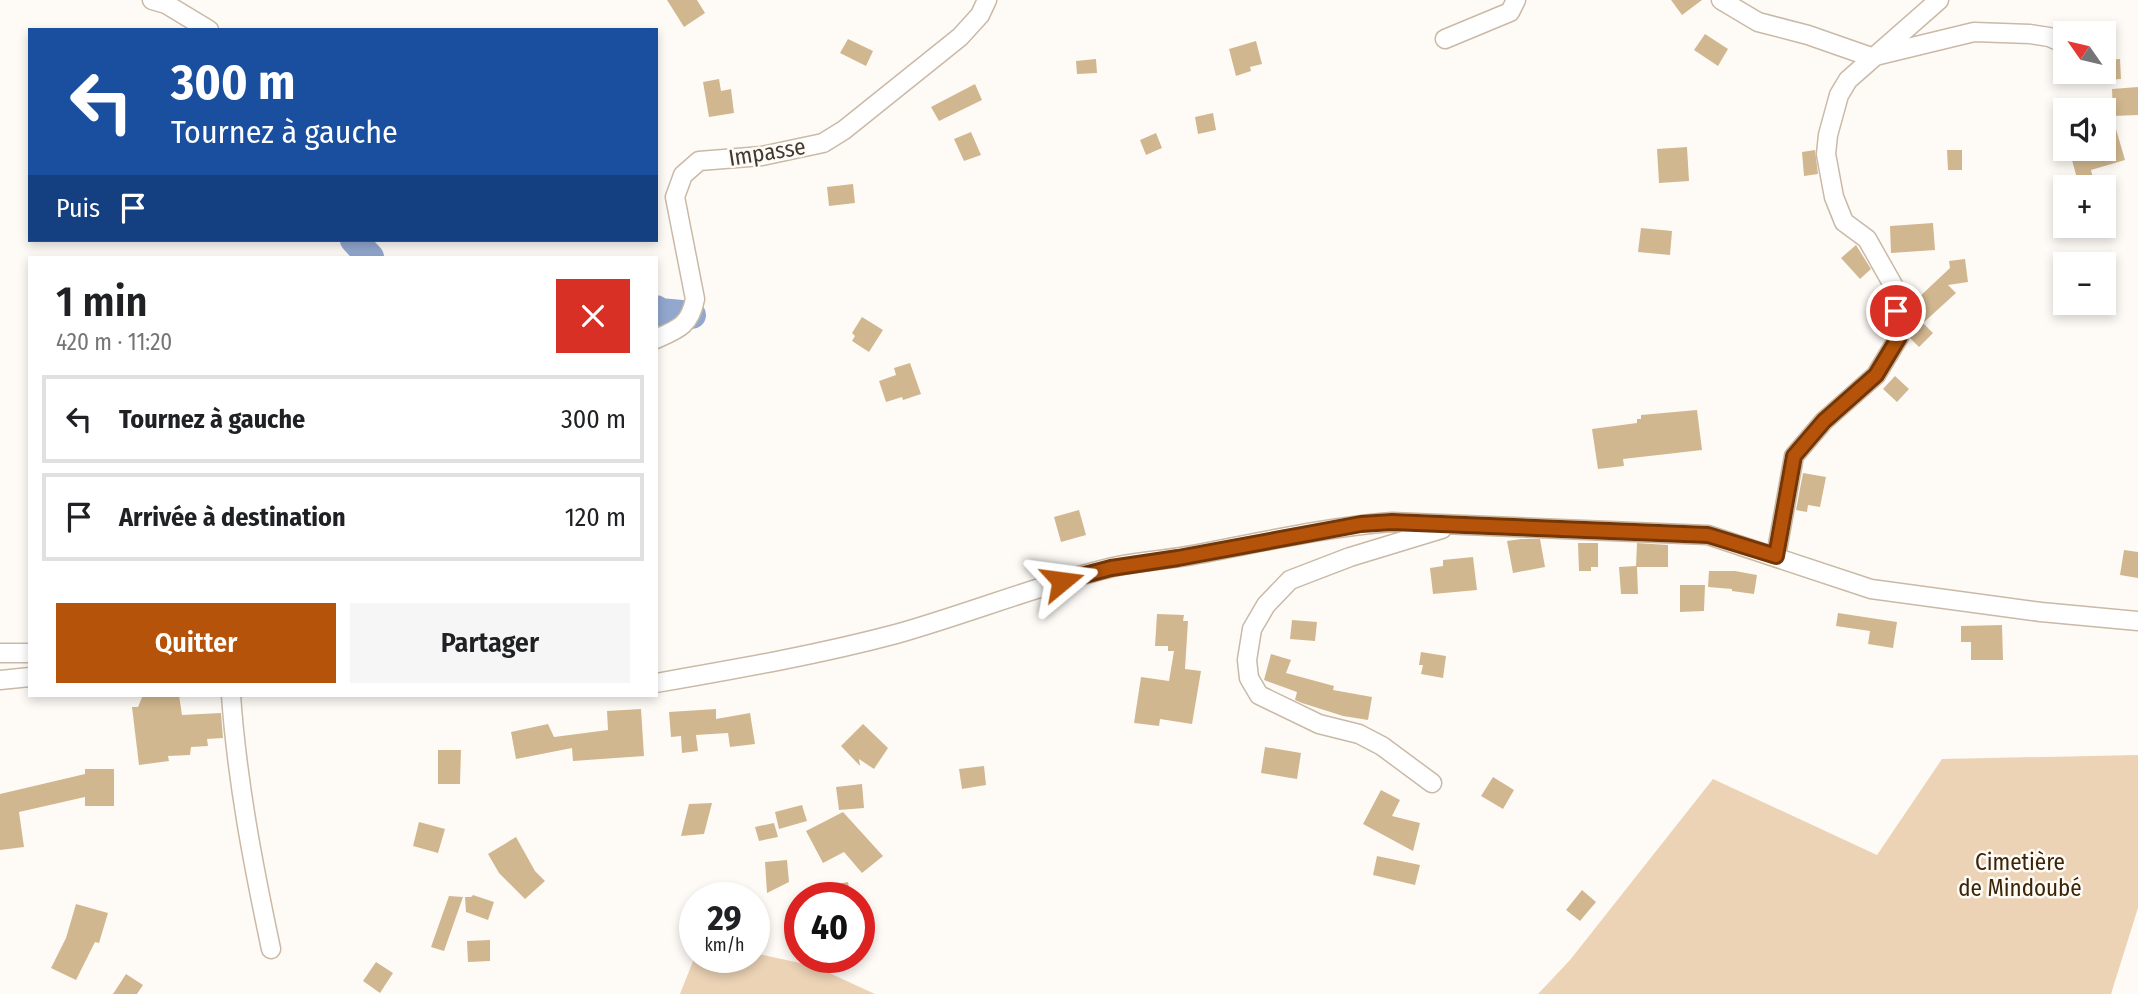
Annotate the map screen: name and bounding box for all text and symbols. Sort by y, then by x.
north arrow [2053,21,2116,84]
map controls [2053,21,2116,315]
text: 300 m [171,53,295,112]
icon: left [56,56,147,147]
button: sound [2053,98,2116,161]
text: Tournez à gauche [171,113,398,151]
street label: Impasse [726,132,808,172]
button: + [2053,175,2116,238]
icon: arrive [114,189,152,227]
text: Puis [56,193,100,224]
button: − [2053,252,2116,315]
text: 1 min [56,277,147,327]
button: close [556,279,630,353]
pin [1866,281,1926,341]
icon: arrive [1877,292,1915,330]
text: 420 m · 11:20 [56,328,172,356]
icon: left [60,400,98,438]
text: Tournez à gauche [119,404,305,435]
text: 300 m [561,404,626,435]
icon: arrive [60,498,98,536]
text: Arrivée à destination [119,502,346,533]
text: 120 m [565,502,626,533]
position arrow [1025,544,1099,618]
button: Quitter [56,603,336,683]
button: Partager [350,603,630,683]
park label: Cimetière de Mindoubé [1958,848,2082,902]
speed limit sign: 40 [784,882,875,973]
text: 29 [707,897,742,939]
text: km/h [704,934,745,956]

